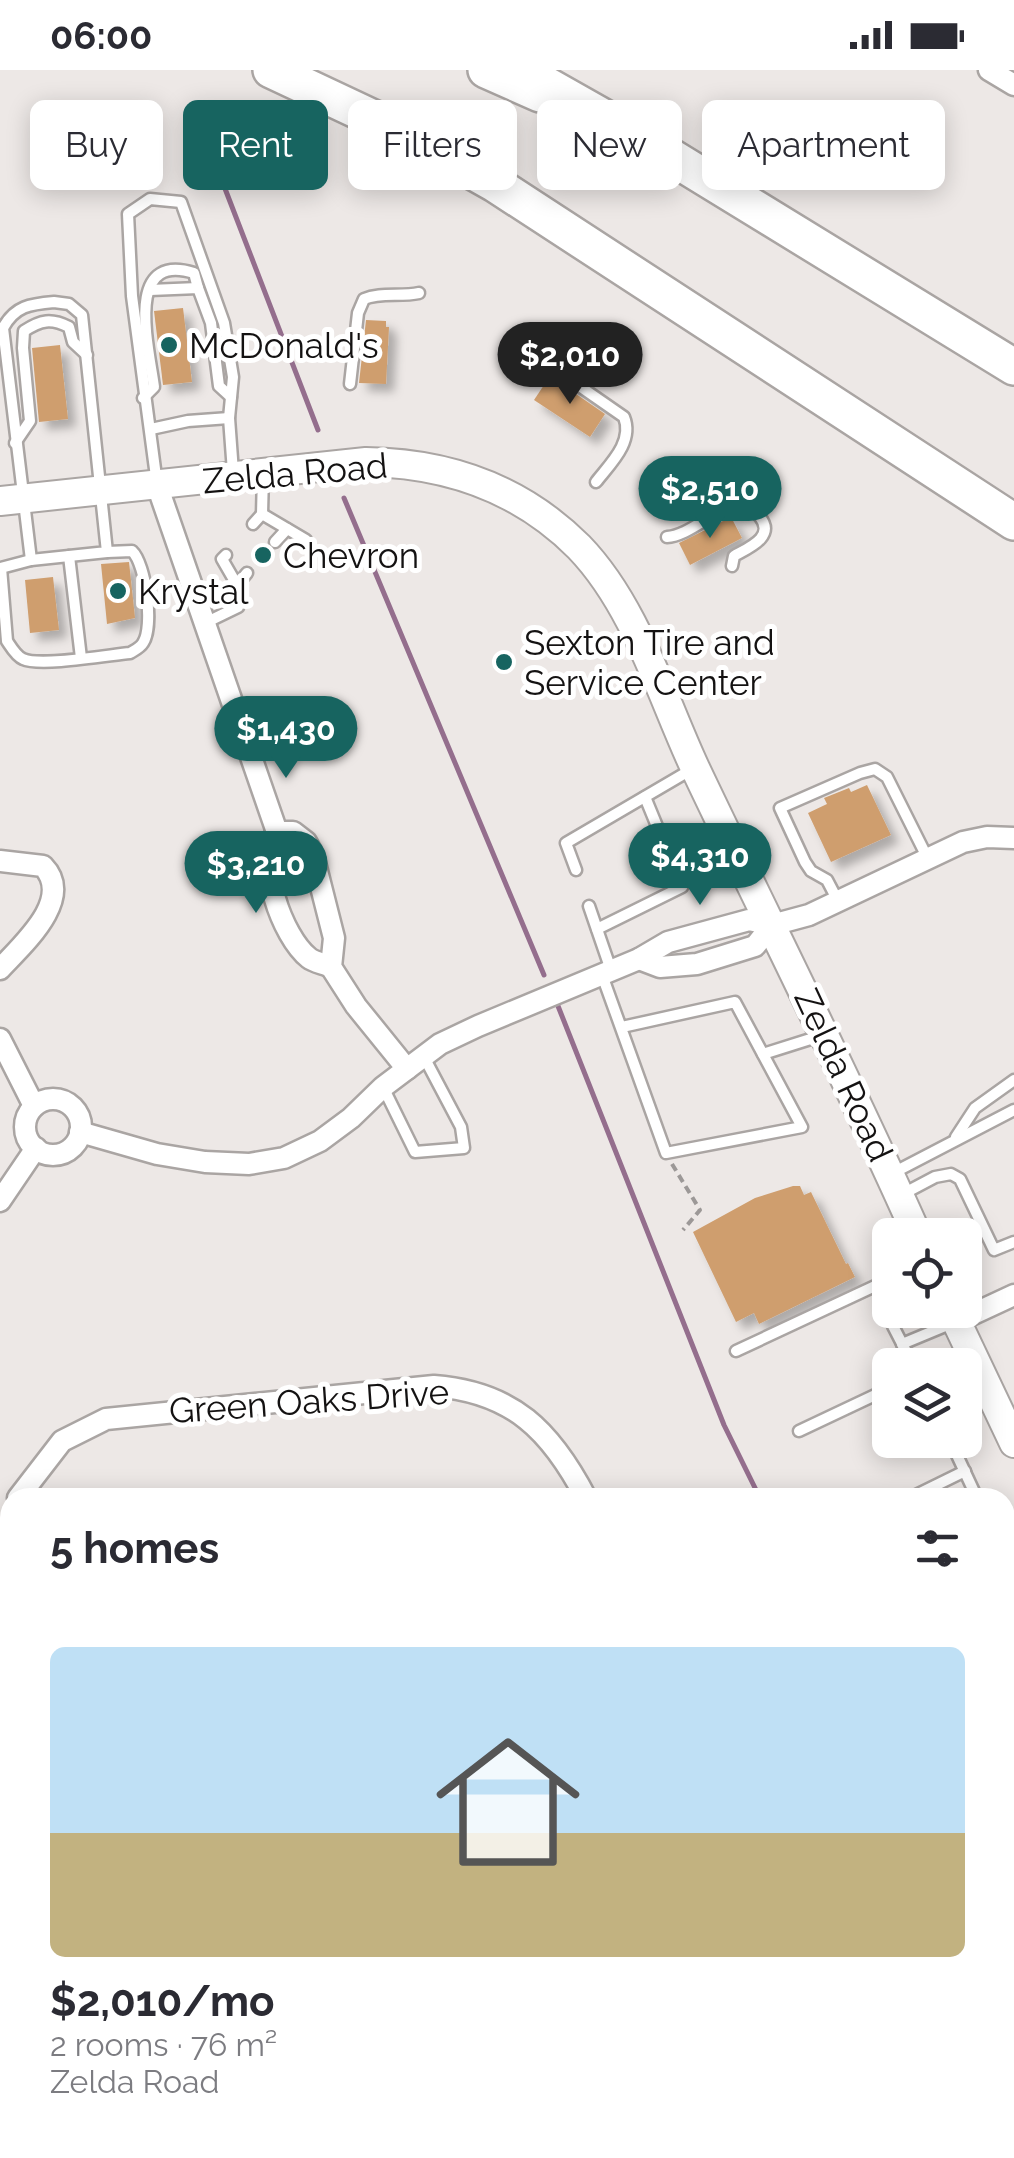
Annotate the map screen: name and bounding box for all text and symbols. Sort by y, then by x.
text: 06:00 [50,13,152,58]
chip: Buy [30,100,163,190]
chip: Rent [183,100,328,190]
chip: Filters [348,100,517,190]
chip: New [537,100,682,190]
chip: Apartment [702,100,945,190]
pin: $2,010 [489,322,651,407]
place label: McDonald's [189,325,379,366]
marker: McDonald's [158,334,180,356]
text: $2,010 [520,336,620,373]
street label: Zelda Road [201,445,389,501]
pin: $2,510 [629,456,791,541]
text: $2,510 [661,470,759,507]
place label: Chevron [283,535,419,576]
marker: Chevron [252,544,274,566]
place label: Krystal [138,571,249,612]
marker: Krystal [107,580,129,602]
place label: Sexton Tire and Service Center [524,622,775,703]
marker: Sexton Tire and Service Center [493,651,515,673]
pin: $1,430 [205,696,367,781]
text: $1,430 [236,710,336,747]
pin: $4,310 [619,823,781,908]
pin: $3,210 [175,831,337,916]
text: $4,310 [650,837,750,874]
text: $3,210 [207,845,305,882]
street label: Zelda Road [786,982,902,1168]
map controls [872,1218,982,1458]
button: locate [872,1218,982,1328]
button: layers [872,1348,982,1458]
street label: Green Oaks Drive [168,1371,450,1431]
icon: filters [910,1521,965,1576]
text: 5 homes [50,1524,219,1573]
icon: home [418,1712,598,1892]
text: $2,010/mo [50,1977,274,2026]
text: 2 rooms · 76 m² [50,2026,277,2063]
text: Zelda Road [50,2063,219,2100]

